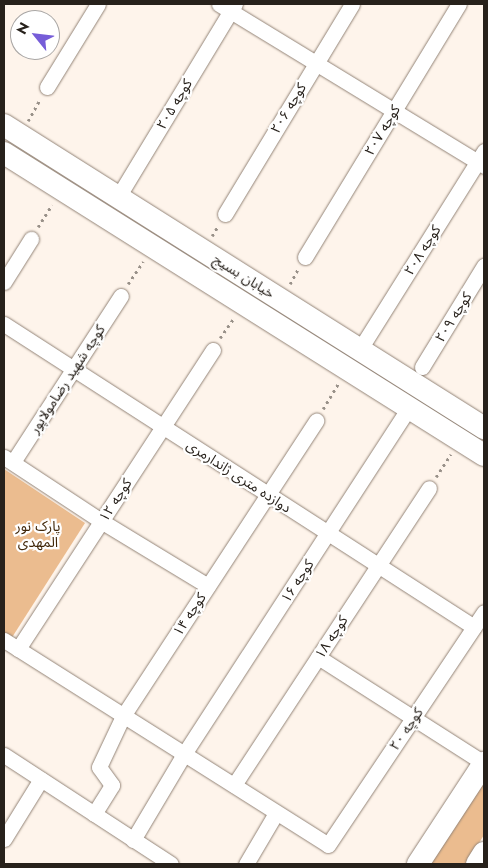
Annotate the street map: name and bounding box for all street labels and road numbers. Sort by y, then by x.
street label: ۲۰۵ کوچه [152,76,196,132]
street label: ۲۰۶ کوچه [266,80,310,136]
street label: ۲۰۷ کوچه [360,102,404,158]
street label: ۲۰۸ کوچه [400,222,444,278]
street label: خیابان بسیج [210,251,278,301]
street label: ۲۰۹ کوچه [431,289,475,345]
street label: کوچه شهید رضامولاپور [26,322,108,436]
street label: دوازده متری ژاندارمری [184,436,294,516]
street label: ۱۲ کوچه [95,475,135,525]
street label: ۱۶ کوچه [277,556,317,606]
street label: ‍‍ ۱۴ کوچه [167,590,209,642]
street label: ۱۸ کوچه [311,612,351,662]
street label: ۲۰ کوچه [386,705,426,753]

